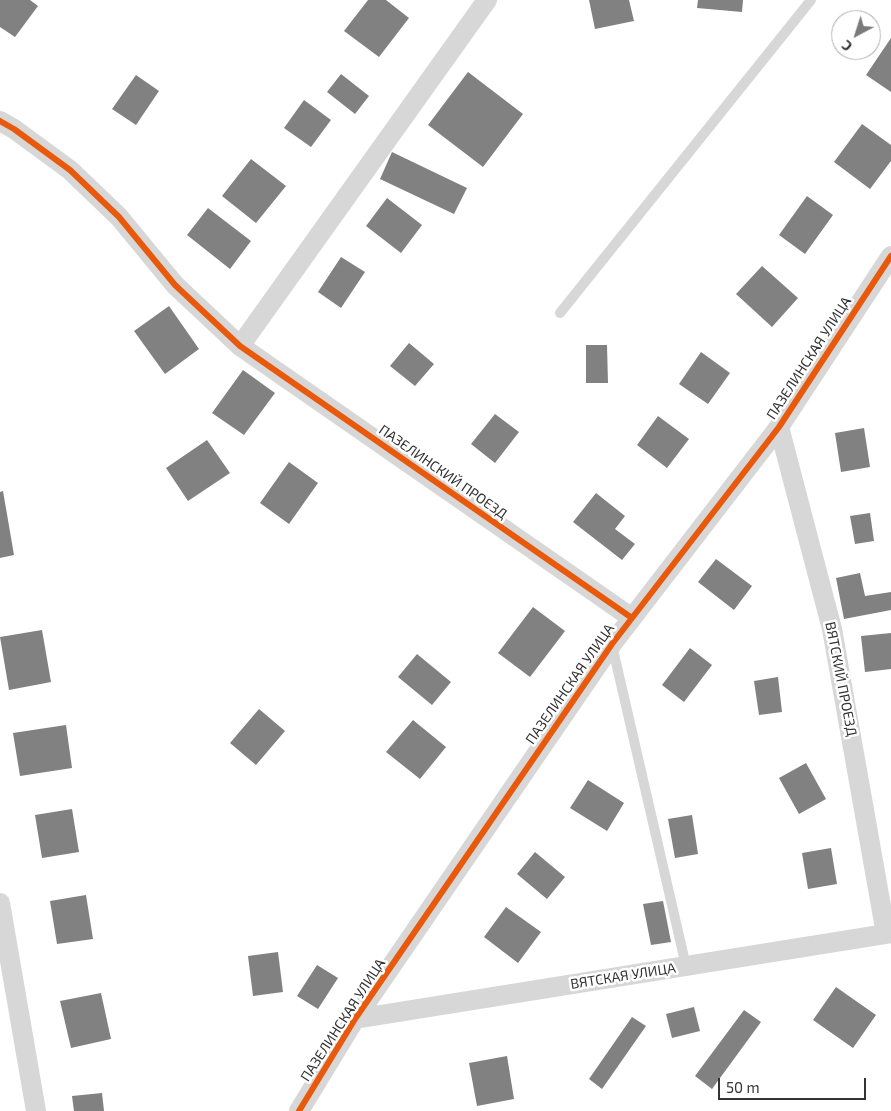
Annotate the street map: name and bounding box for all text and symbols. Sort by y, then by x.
north arrow [831,10,881,60]
text: С [838,37,855,55]
street label: ПАЗЕЛИНСКАЯ УЛИЦА [763,293,855,423]
street label: ПАЗЕЛИНСКИЙ ПРОЕЗД [376,421,510,523]
street label: ВЯТСКИЙ ПРОЕЗД [822,620,860,738]
street label: ПАЗЕЛИНСКАЯ УЛИЦА [522,621,618,747]
street label: ПАЗЕЛИНСКАЯ УЛИЦА [297,955,389,1085]
street label: ВЯТСКАЯ УЛИЦА [569,959,677,993]
scale bar [721,1068,868,1100]
text: 50 m [726,1078,760,1096]

